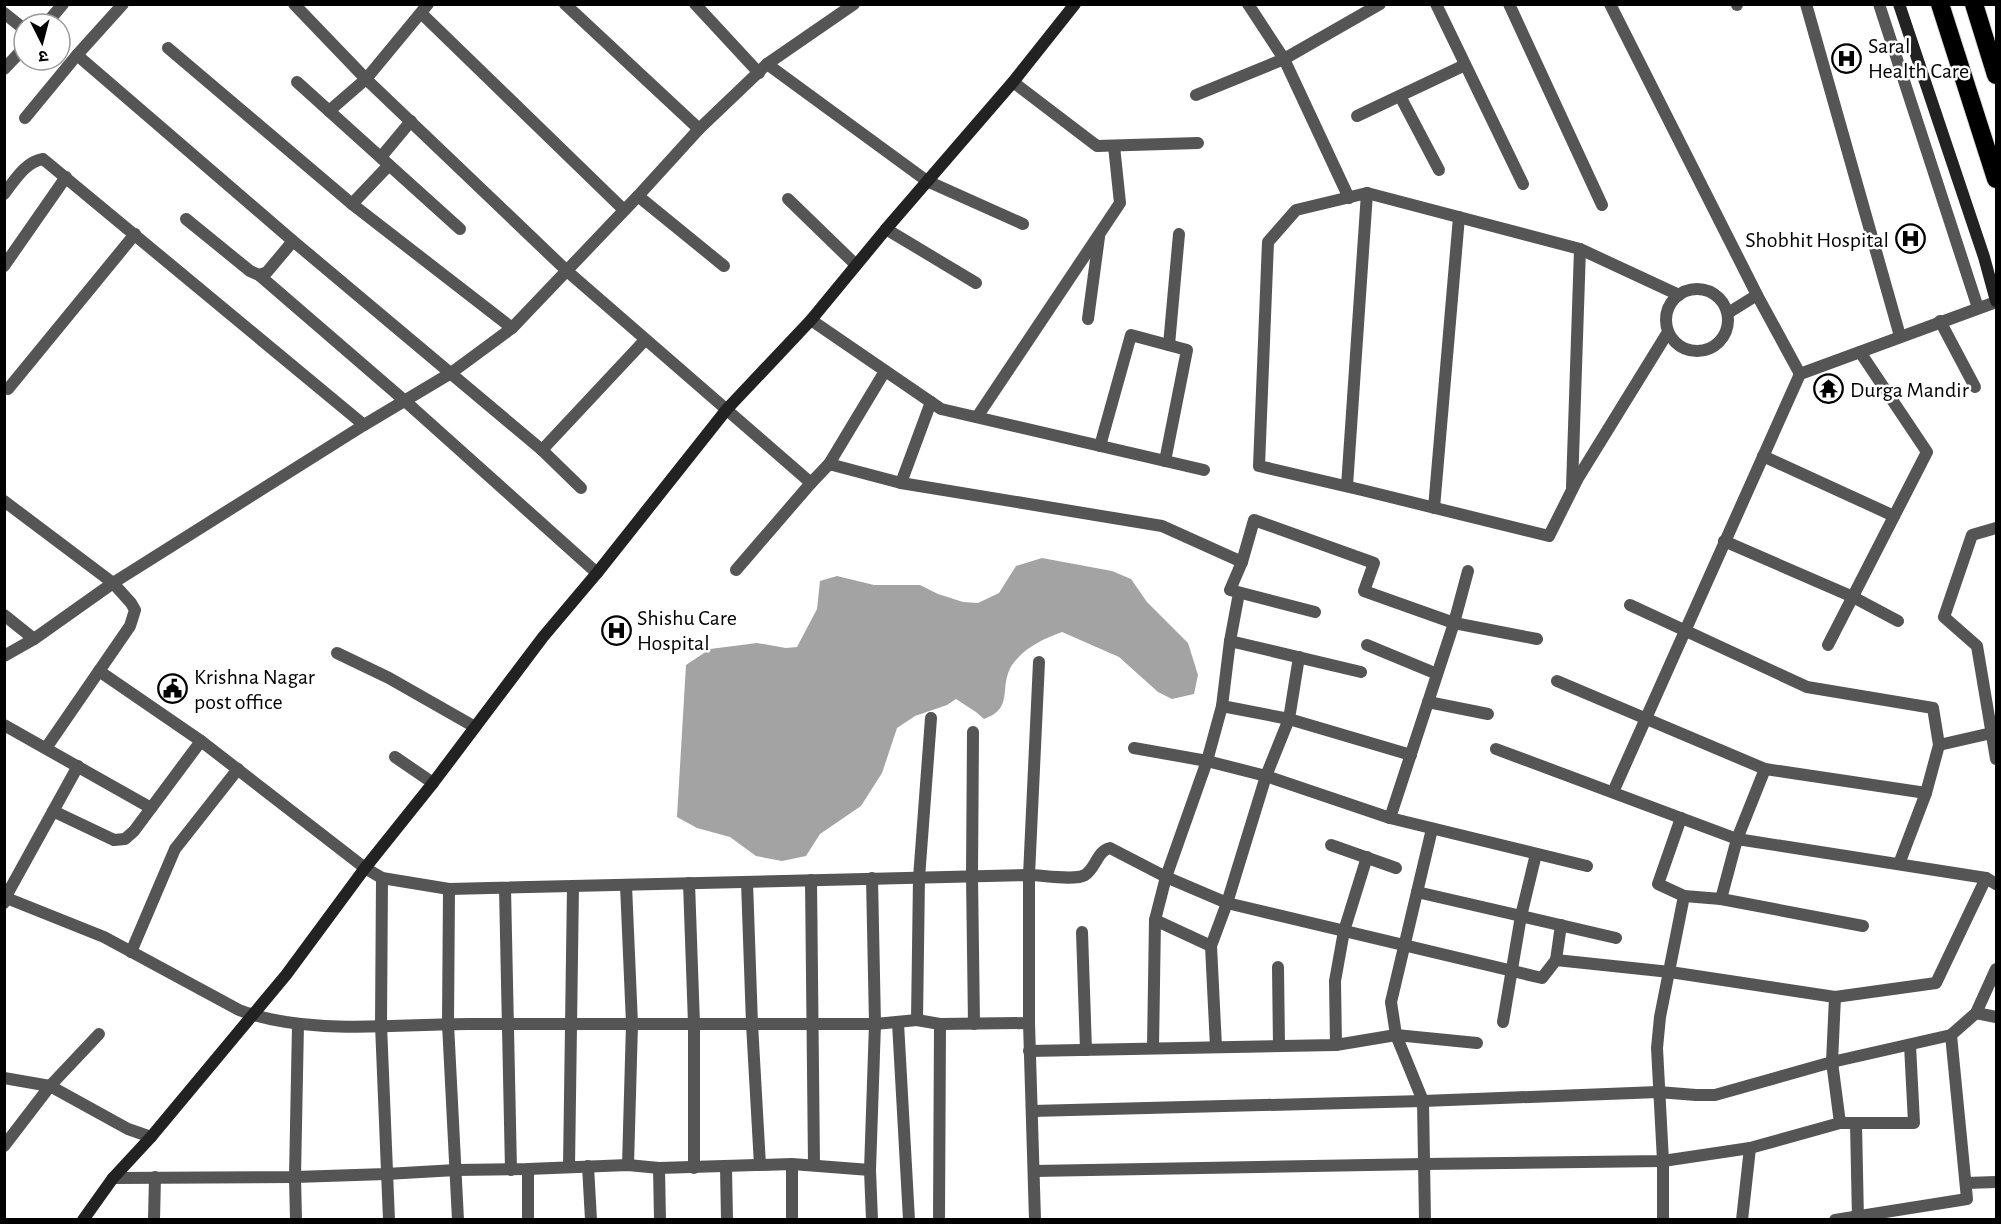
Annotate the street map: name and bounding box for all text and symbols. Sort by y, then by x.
north arrow [12,12,72,72]
place label: Saral Health Care [1868,35,1969,82]
hospital icon: Saral Health Care [1831,42,1863,74]
text: उ [37,47,49,64]
hospital icon: Shobhit Hospital [1894,223,1926,255]
place label: Shobhit Hospital [1745,229,1889,251]
temple icon: Durga Mandir [1813,373,1845,405]
place label: Durga Mandir [1850,379,1969,401]
place label: Shishu Care Hospital [637,607,737,654]
hospital icon: Shishu Care Hospital [600,614,632,646]
place label: Krishna Nagar post office [194,666,315,713]
public building icon: Krishna Nagar post office [157,673,189,705]

